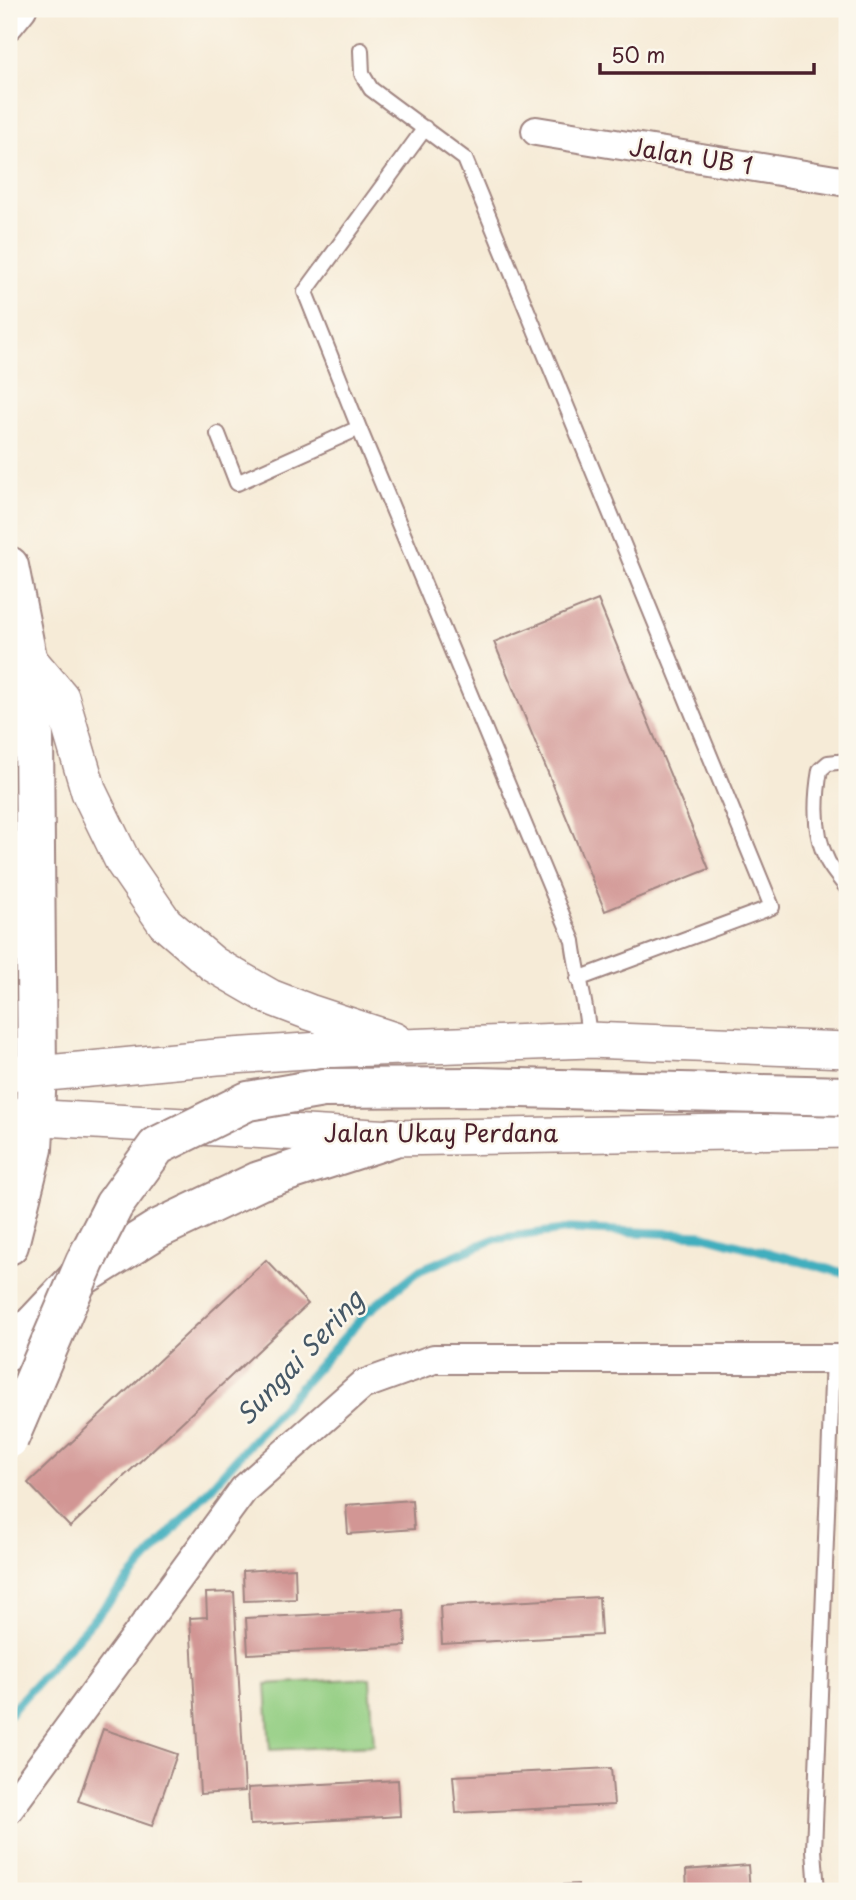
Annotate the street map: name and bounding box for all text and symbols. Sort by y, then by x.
scale bar [600,32,814,76]
text: 50 m [611,38,665,70]
street label: Jalan UB 1 [627,127,756,183]
street label: Jalan Ukay Perdana [324,1114,558,1150]
water label: Sungai Sering [226,1279,373,1433]

